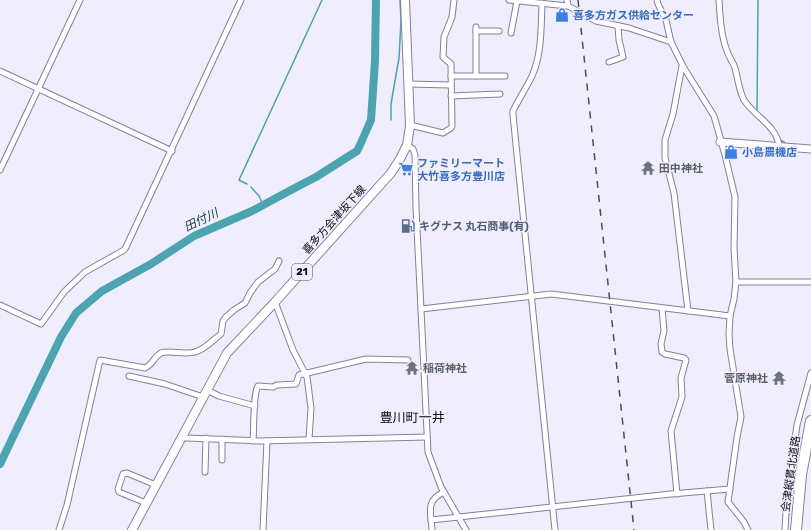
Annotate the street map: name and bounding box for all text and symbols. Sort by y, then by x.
shop icon: 喜多方ガス供給センター [554,7,570,23]
place label: 喜多方ガス供給センター [573,9,694,22]
shop icon: 小島農機店 [723,144,739,160]
place label: 小島農機店 [742,146,797,159]
place label: ファミリーマート 大竹喜多方豊川店 [417,157,505,183]
temple icon: 田中神社 [640,160,656,176]
supermarket icon: ファミリーマート 大竹喜多方豊川店 [398,161,414,177]
place label: 田中神社 [659,162,703,175]
street label: 喜多方会津坂下線 [300,183,368,257]
water label: 田付川 [182,205,222,234]
fuel station icon: キグナス 丸石商事(有) [400,218,416,234]
place label: キグナス 丸石商事(有) [419,220,529,233]
road number: 21 [292,264,312,280]
temple icon: 稲荷神社 [404,360,420,376]
place label: 稲荷神社 [423,362,467,375]
temple icon: 菅原神社 [771,370,787,386]
place label: 菅原神社 [724,372,768,385]
district label: 豊川町一井 [379,410,445,425]
street label: 会津縦貫北道路 [779,435,803,513]

